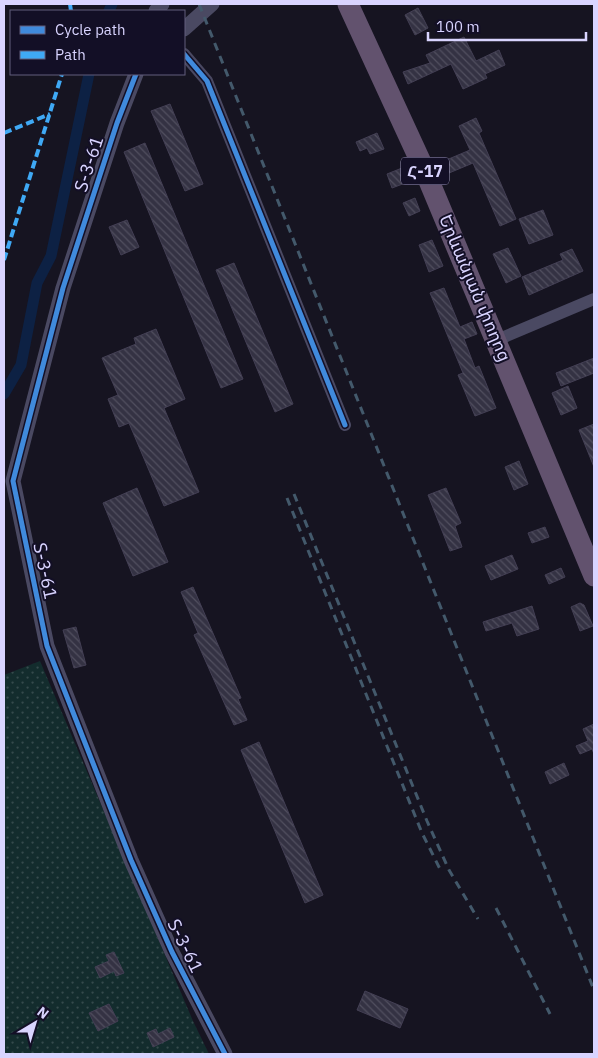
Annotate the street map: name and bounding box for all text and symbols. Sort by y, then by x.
legend [10,10,185,75]
scale bar [428,10,586,42]
text: 100 m [436,17,480,36]
text: Cycle path [55,20,126,39]
text: Path [55,45,86,64]
street label: Տ-3-61 [69,133,108,195]
road number: Հ-17 [401,158,449,185]
street label: Երևանյան փողոց [434,211,517,365]
street label: Տ-3-61 [28,541,63,601]
street label: Տ-3-61 [163,915,208,976]
north arrow [10,998,60,1048]
text: N [33,1003,53,1023]

